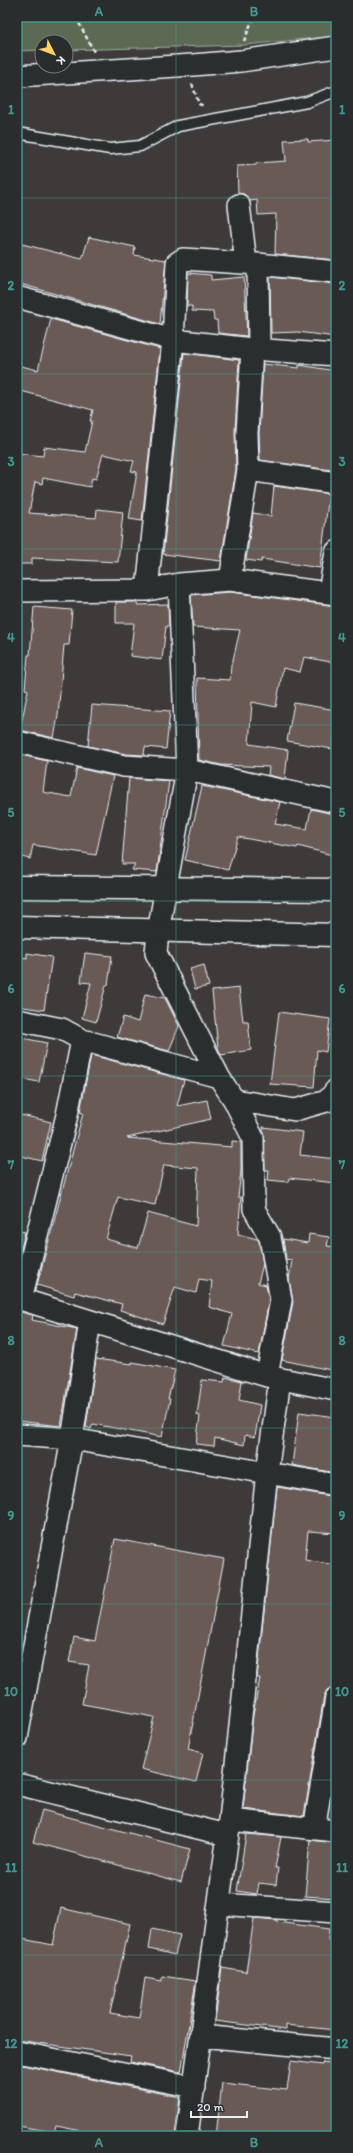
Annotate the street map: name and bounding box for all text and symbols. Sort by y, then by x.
text: A [94,4,104,19]
text: B [250,4,259,19]
north arrow [34,34,74,74]
text: K [53,53,68,68]
text: 1 [8,102,14,117]
text: 1 [339,102,345,117]
text: 2 [8,278,15,293]
text: 2 [339,278,346,293]
text: 3 [7,454,15,469]
text: 3 [338,454,346,469]
text: 4 [7,630,15,645]
text: 4 [338,630,346,645]
text: 5 [8,805,15,820]
text: 5 [339,805,346,820]
text: 6 [8,981,15,996]
text: 6 [339,981,346,996]
text: 7 [7,1157,15,1172]
text: 7 [338,1157,346,1172]
text: 8 [7,1333,15,1348]
text: 8 [338,1333,346,1348]
text: 9 [8,1508,15,1523]
text: 9 [339,1508,346,1523]
text: 10 [4,1684,18,1699]
text: 10 [335,1684,349,1699]
text: 11 [5,1860,17,1875]
text: 11 [336,1860,348,1875]
text: 12 [5,2036,18,2051]
text: 12 [336,2036,349,2051]
scale bar [191,2093,247,2119]
text: 20 m [197,2100,224,2114]
text: A [94,2135,104,2150]
text: B [250,2135,259,2150]

